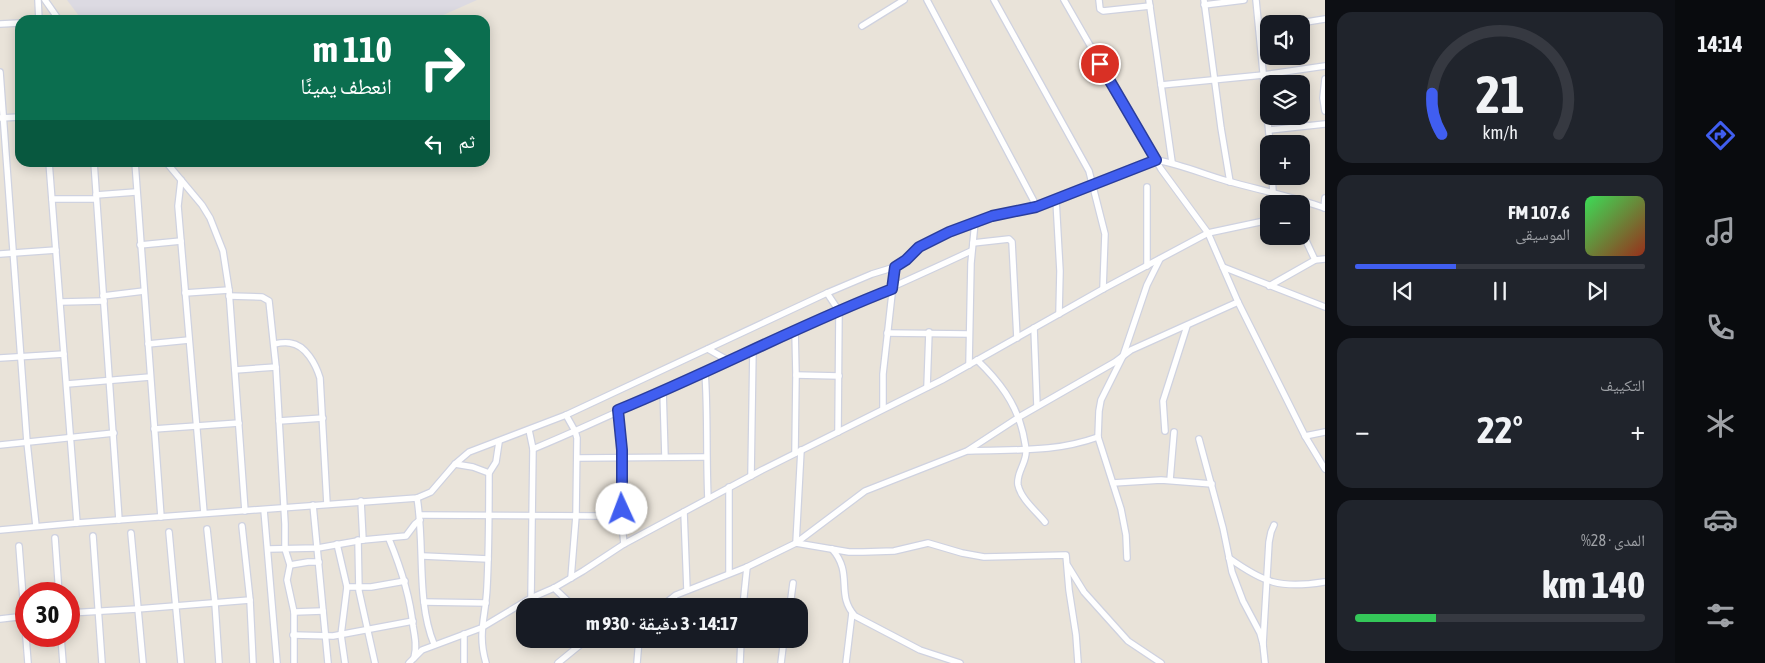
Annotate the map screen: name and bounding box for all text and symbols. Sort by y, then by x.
map controls [1260,15,1310,245]
button: sound [1260,15,1310,65]
text: 110 m [313,29,392,69]
text: 14:14 [1697,31,1743,57]
icon: right [410,35,475,100]
pin [1079,43,1121,85]
icon: arrive [1086,50,1114,78]
text: 21 [1476,64,1524,124]
text: انعطف يمينًا [300,73,392,99]
button: layers [1260,75,1310,125]
icon: directions [1703,118,1738,153]
text: km/h [1482,122,1518,143]
icon: left [420,130,448,158]
text: ثم [458,130,475,152]
button: + [1260,135,1310,185]
button: − [1260,195,1310,245]
text: 107.6 FM [1508,201,1570,223]
icon: music [1703,214,1738,249]
text: الموسيقى [1515,225,1570,243]
icon: previous [1389,277,1417,305]
icon: pause [1486,277,1514,305]
icon: next [1583,277,1611,305]
icon: phone [1703,310,1738,345]
text: التكييف [1600,376,1645,394]
icon: climate [1703,406,1738,441]
text: 22° [1477,408,1523,451]
text: − [1355,414,1370,446]
text: + [1630,414,1645,446]
position arrow [595,482,647,534]
icon: car [1703,502,1738,537]
text: المدى · 28% [1581,531,1645,549]
text: 140 km [1542,563,1645,606]
speed limit sign: 30 [15,582,80,647]
icon: filters [1703,598,1738,633]
text: 14:17 · 3 دقيقة · 930 m [586,612,738,634]

